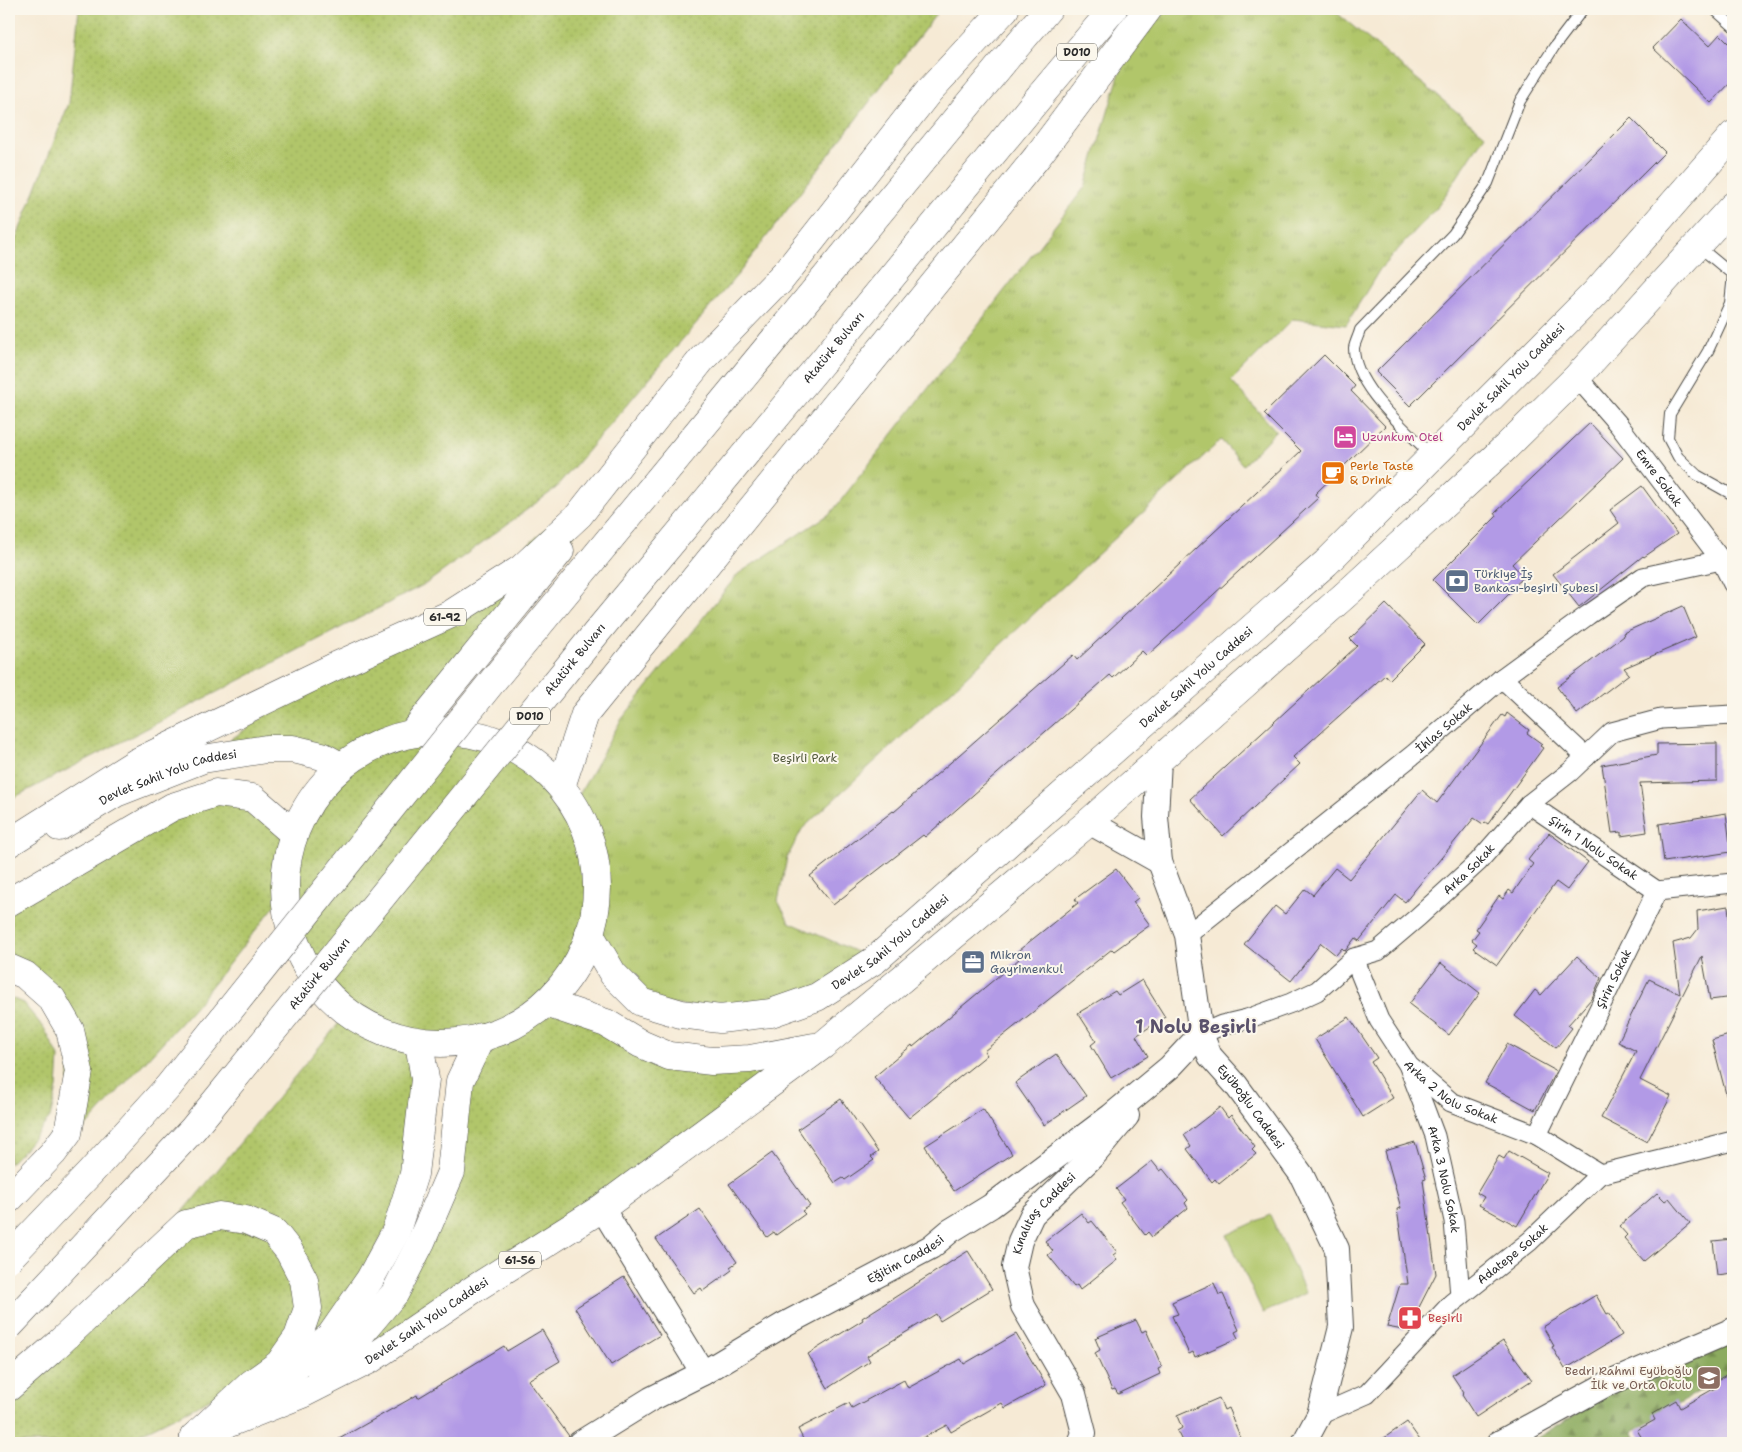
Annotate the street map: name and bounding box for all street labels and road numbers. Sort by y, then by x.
road number: D010 [1057,44,1097,61]
street label: Atatürk Bulvarı [799,308,868,387]
street label: Devlet Sahil Yolu Caddesi [1454,320,1568,435]
street label: Emre Sokak [1632,446,1686,510]
road number: 61-92 [424,608,466,626]
street label: Atatürk Bulvarı [541,620,609,699]
street label: Devlet Sahil Yolu Caddesi [1136,623,1256,731]
street label: İhlas Sokak [1412,699,1476,757]
road number: D010 [510,708,550,724]
street label: Devlet Sahil Yolu Caddesi [96,746,238,809]
street label: Şirin 1 Nolu Sokak [1546,812,1641,884]
street label: Arka Sokak [1440,840,1498,898]
street label: Devlet Sahil Yolu Caddesi [829,891,952,994]
street label: Atatürk Bulvarı [285,934,354,1013]
street label: Şirin Sokak [1592,946,1635,1011]
street label: Arka 2 Nolu Sokak [1400,1058,1500,1127]
street label: Eyüboğlu Caddesi [1213,1061,1288,1152]
street label: Arka 3 Nolu Sokak [1424,1123,1463,1234]
street label: Kınalıtaş Caddesi [1009,1169,1079,1256]
street label: Adatepe Sokak [1474,1220,1552,1288]
street label: Eğitim Caddesi [864,1231,947,1287]
road number: 61-56 [499,1252,541,1268]
street label: Devlet Sahil Yolu Caddesi [362,1274,492,1369]

